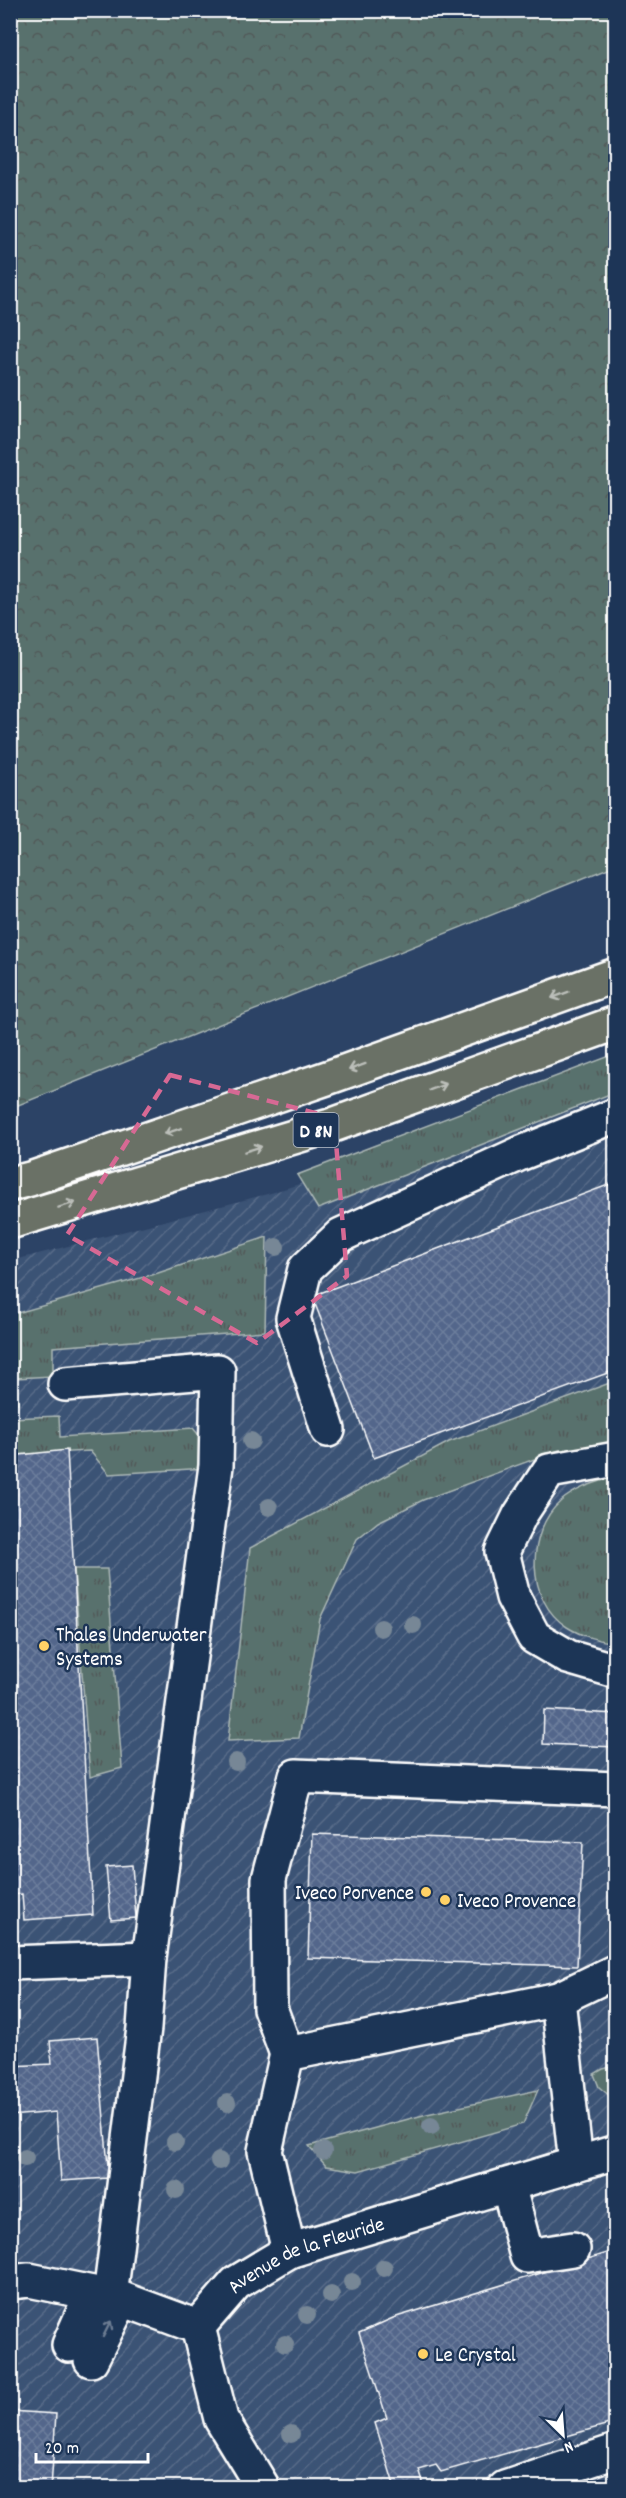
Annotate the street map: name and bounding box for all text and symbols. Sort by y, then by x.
one-way arrow [552,990,570,1001]
one-way arrow [348,1063,367,1074]
one-way arrow [428,1080,447,1091]
road number: D 8N [294,1113,338,1147]
one-way arrow [164,1126,183,1137]
one-way arrow [243,1143,262,1154]
one-way arrow [57,1199,76,1210]
place label: Thales Underwater Systems [56,1622,207,1676]
marker: Thales Underwater Systems [37,1639,51,1653]
place label: Iveco Porvence [295,1880,414,1910]
marker: Iveco Porvence [419,1885,433,1899]
place label: Iveco Provence [457,1888,576,1918]
marker: Iveco Provence [438,1893,452,1907]
street label: Avenue de la Fleuride [221,2211,389,2301]
one-way arrow [101,2320,113,2338]
place label: Le Crystal [435,2342,516,2372]
marker: Le Crystal [416,2347,430,2361]
north arrow [533,2405,593,2465]
scale bar [36,2426,148,2464]
text: N [560,2434,577,2458]
text: 20 m [45,2437,79,2462]

